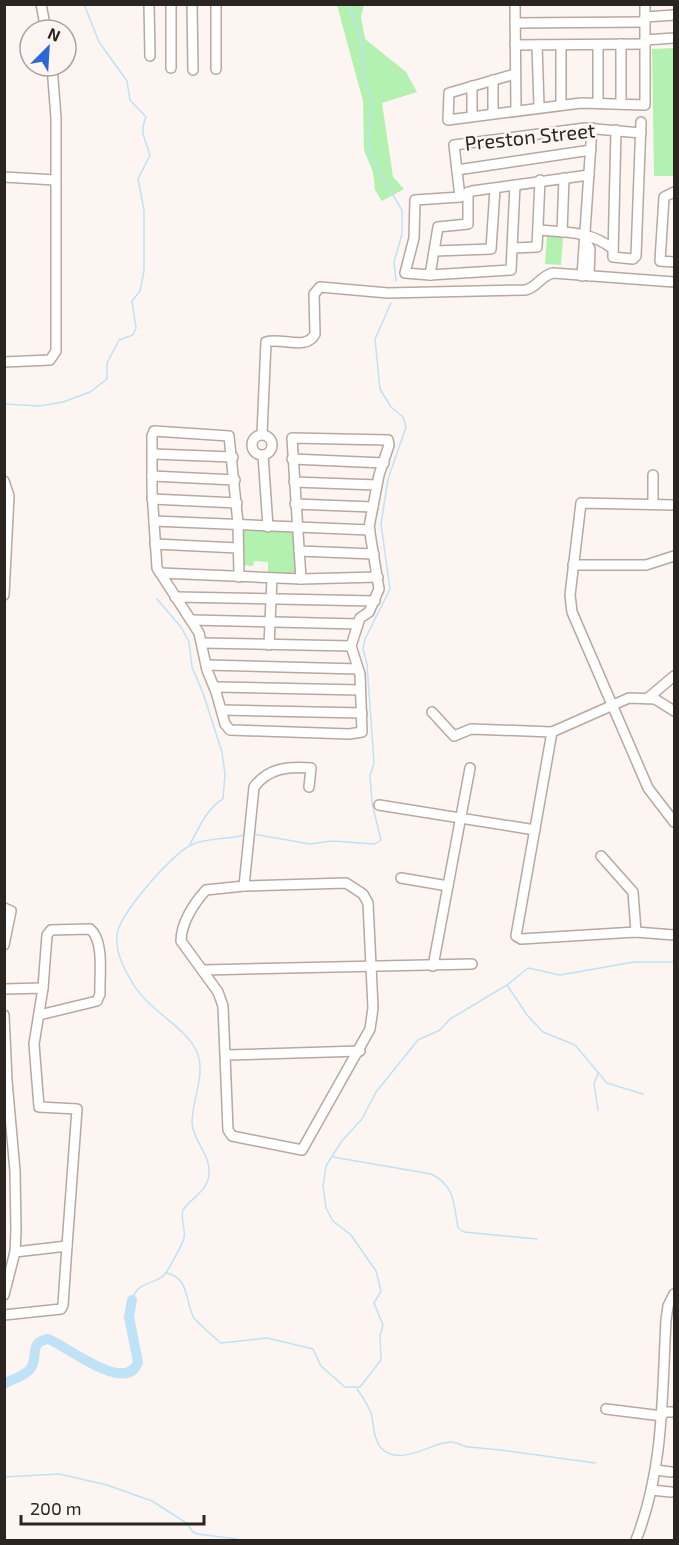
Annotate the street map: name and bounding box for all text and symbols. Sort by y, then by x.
north arrow [18,18,78,78]
text: N [45,23,63,45]
street label: Preston Street [463,117,597,155]
scale bar [21,1488,204,1526]
text: 200 m [30,1497,82,1519]

